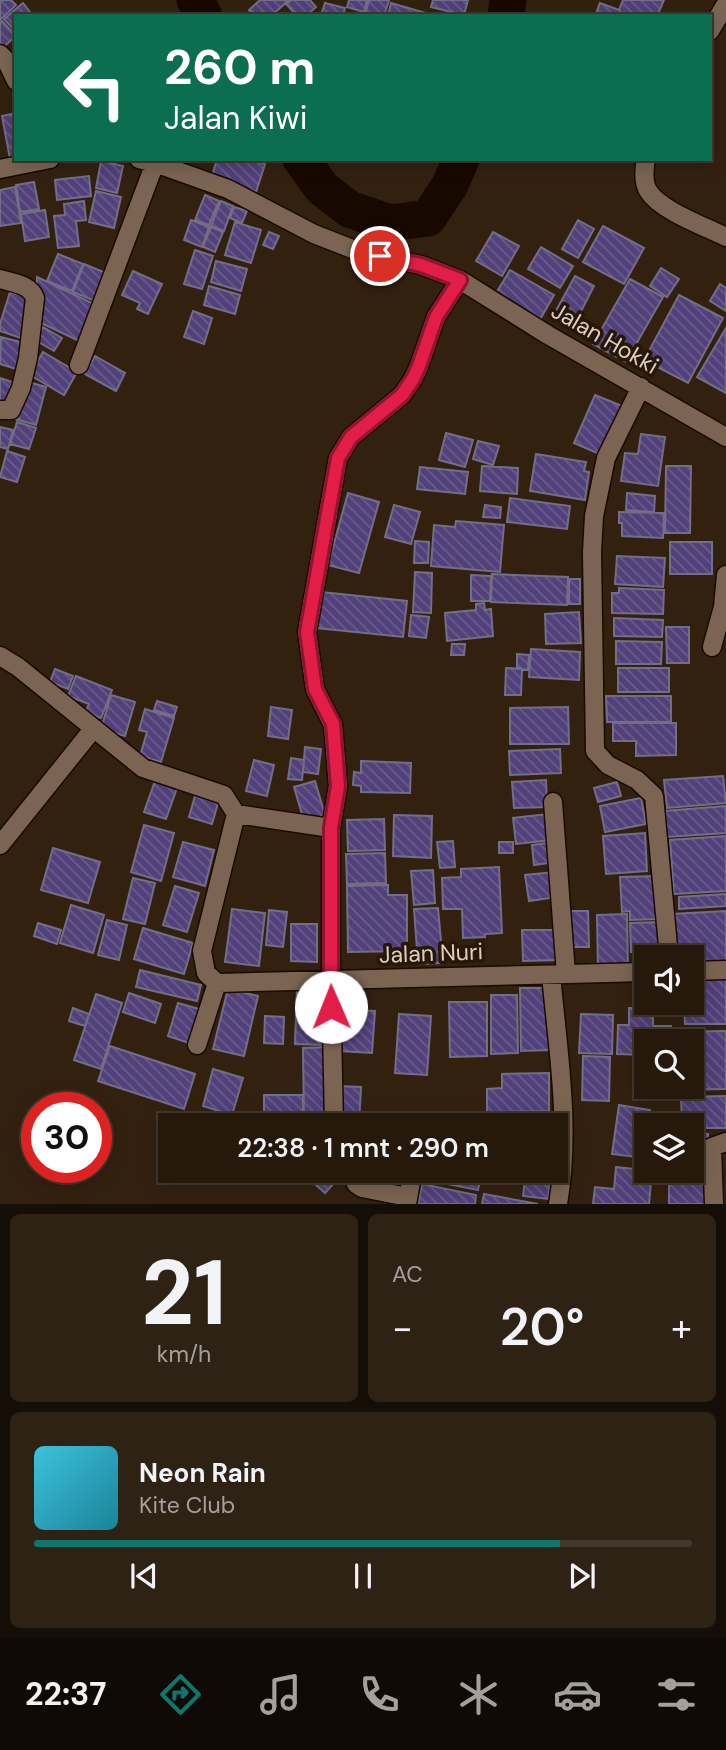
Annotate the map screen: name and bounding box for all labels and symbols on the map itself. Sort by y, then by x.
pin [350,226,410,286]
street label: Jalan Hokki [546,295,664,381]
street label: Jalan Nuri [378,936,484,970]
position arrow [294,970,368,1044]
speed limit sign: 30 [21,1092,112,1183]

